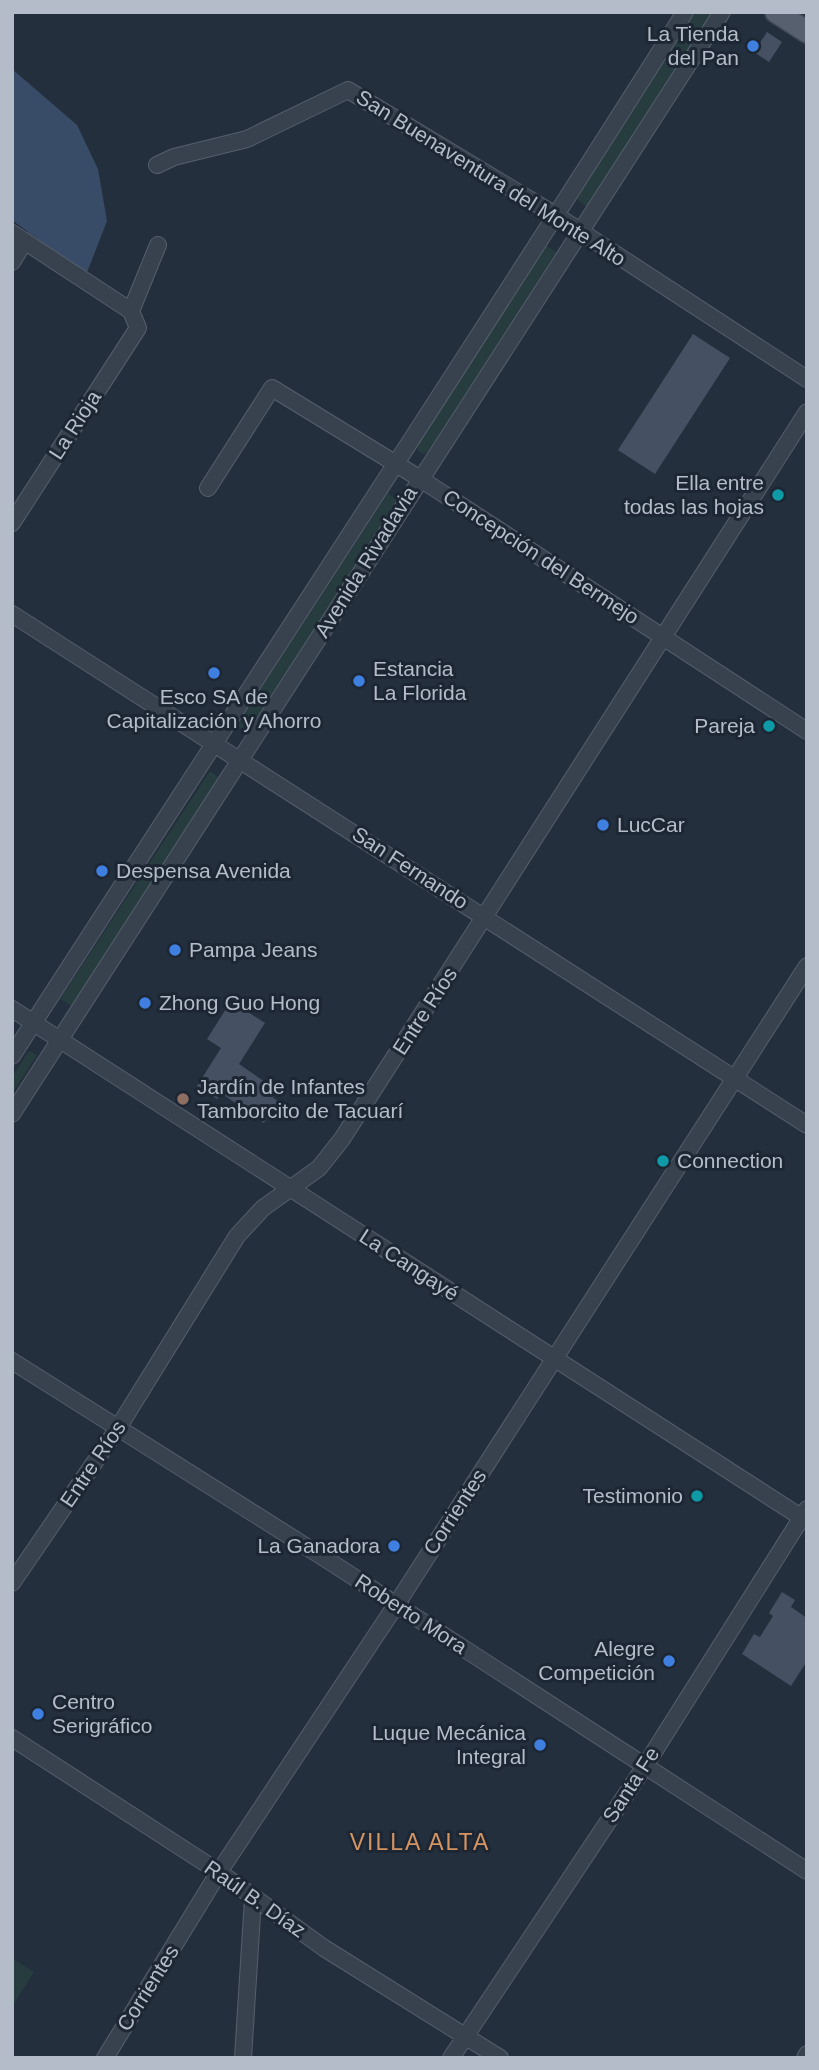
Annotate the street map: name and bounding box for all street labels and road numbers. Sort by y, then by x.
street label: San Buenaventura del Monte Alto [352,85,630,270]
street label: La Rioja [44,386,105,463]
street label: Avenida Rivadavia [310,482,421,641]
street label: Concepción del Bermejo [439,485,643,629]
street label: San Fernando [348,822,472,913]
street label: Entre Ríos [388,963,461,1059]
street label: La Cangayé [356,1224,463,1305]
street label: Entre Ríos [55,1416,130,1511]
street label: Corrientes [419,1465,491,1559]
street label: Roberto Mora [351,1569,472,1658]
street label: Santa Fe [598,1743,663,1827]
street label: Raúl B. Díaz [200,1855,310,1942]
street label: Corrientes [112,1941,183,2035]

